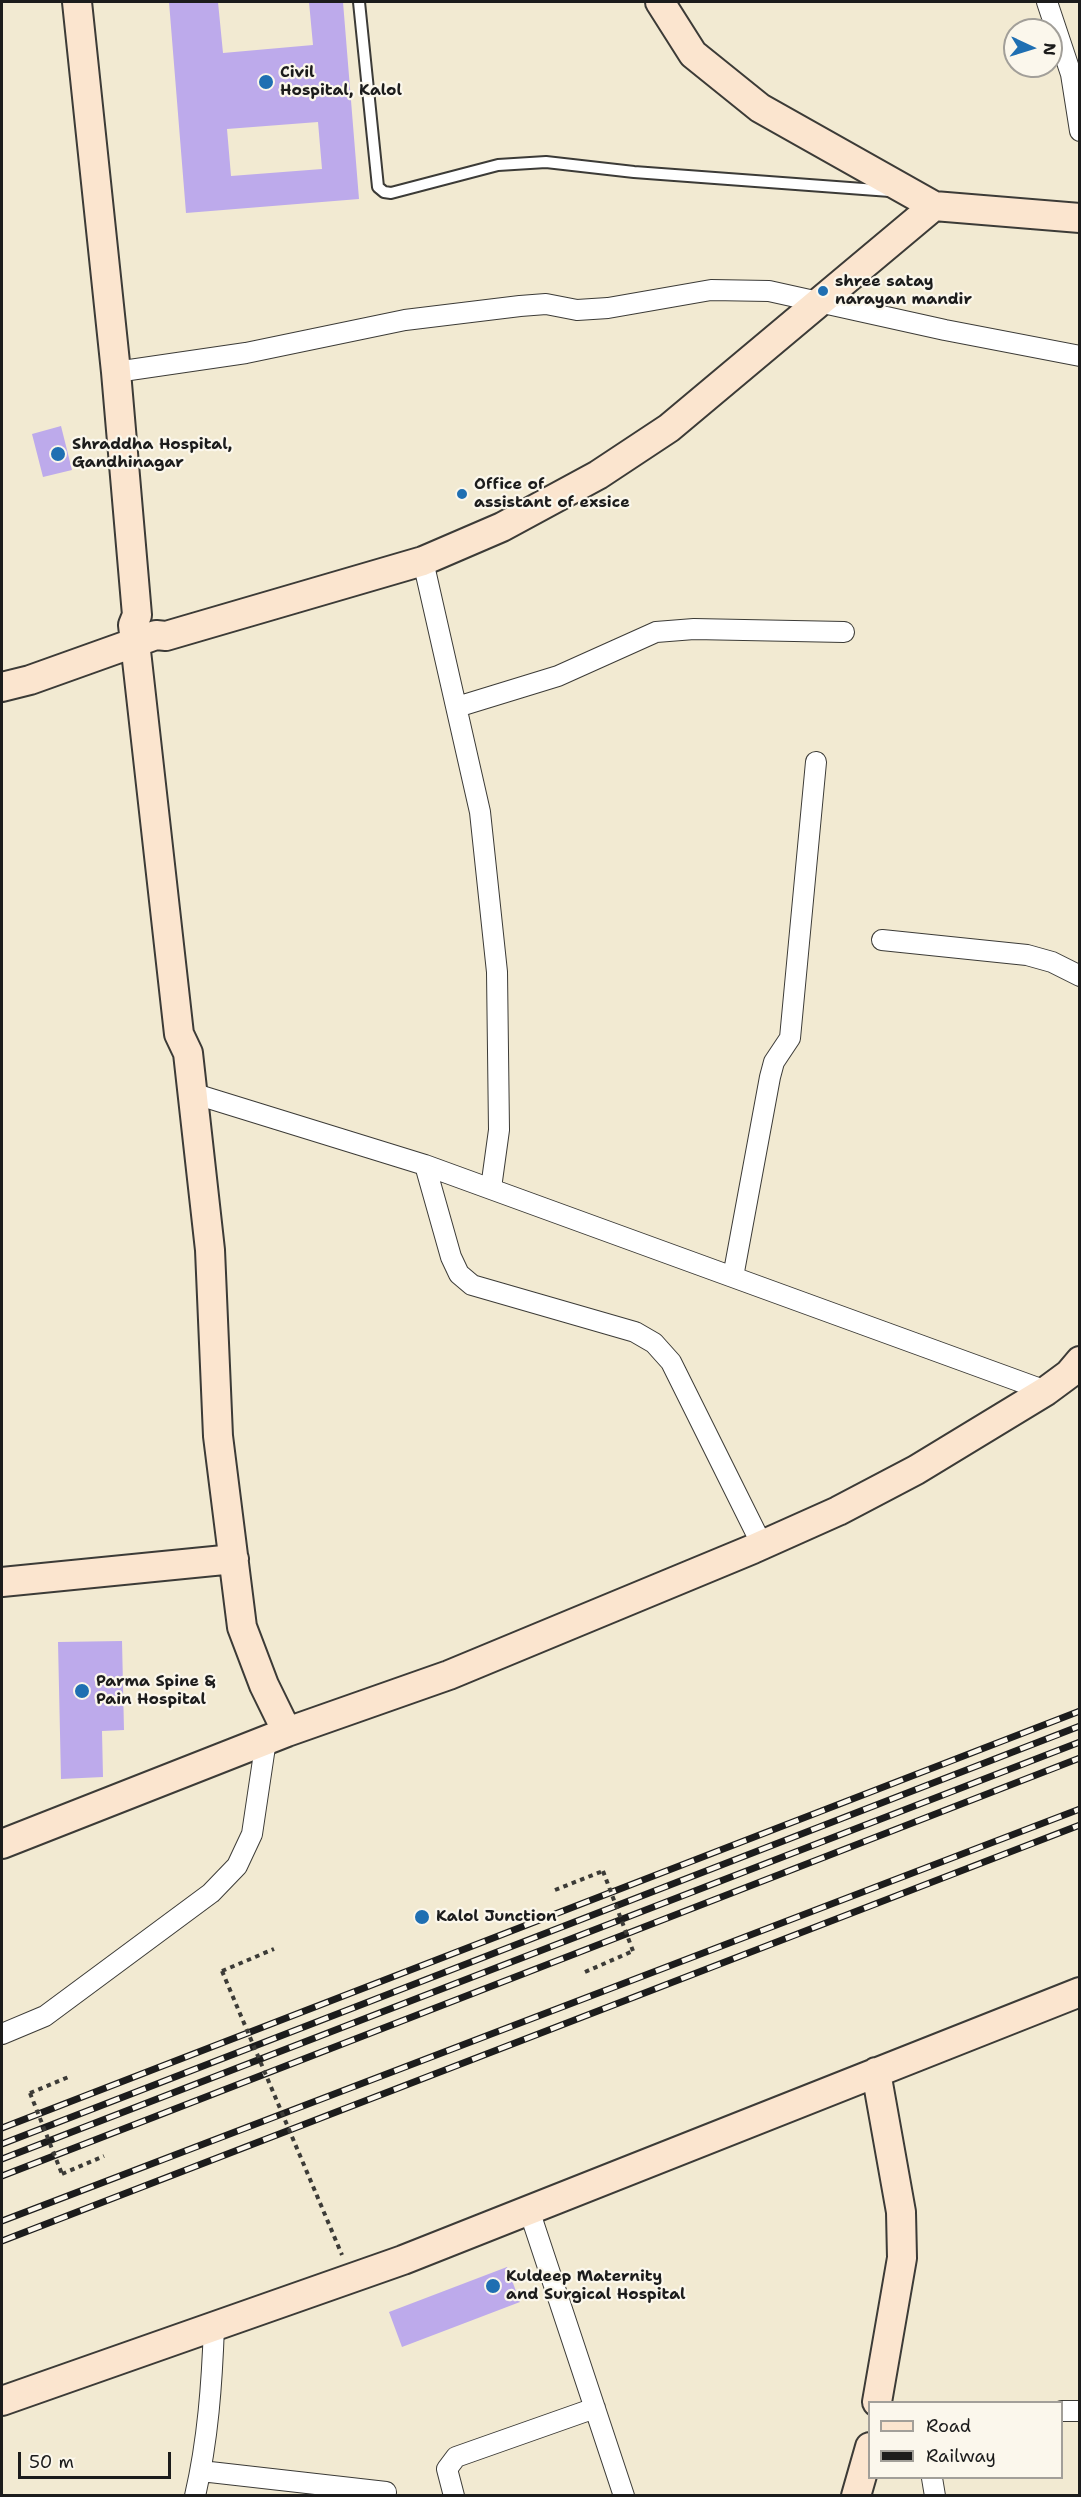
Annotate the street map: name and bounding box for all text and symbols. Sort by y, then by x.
north arrow [1003,18,1063,78]
text: N [1039,42,1060,56]
place label: Civil Hospital, Kalol [280,63,402,101]
marker: Civil Hospital, Kalol [257,73,275,91]
place label: shree satay narayan mandir [835,272,972,310]
marker: shree satay narayan mandir [816,284,830,298]
place label: Shraddha Hospital, Gandhinagar [72,435,232,473]
marker: Shraddha Hospital, Gandhinagar [49,445,67,463]
place label: Office of assistant of exsice [474,475,630,513]
marker: Office of assistant of exsice [455,487,469,501]
place label: Parma Spine & Pain Hospital [96,1672,216,1710]
marker: Parma Spine & Pain Hospital [73,1682,91,1700]
place label: Kalol Junction [436,1907,557,1927]
marker: Kalol Junction [413,1908,431,1926]
place label: Kuldeep Maternity and Surgical Hospital [506,2267,686,2305]
marker: Kuldeep Maternity and Surgical Hospital [484,2277,502,2295]
legend [868,2401,1063,2479]
text: Road [926,2414,971,2438]
scale bar [21,2440,174,2478]
text: Railway [926,2444,996,2468]
text: 50 m [29,2450,74,2474]

